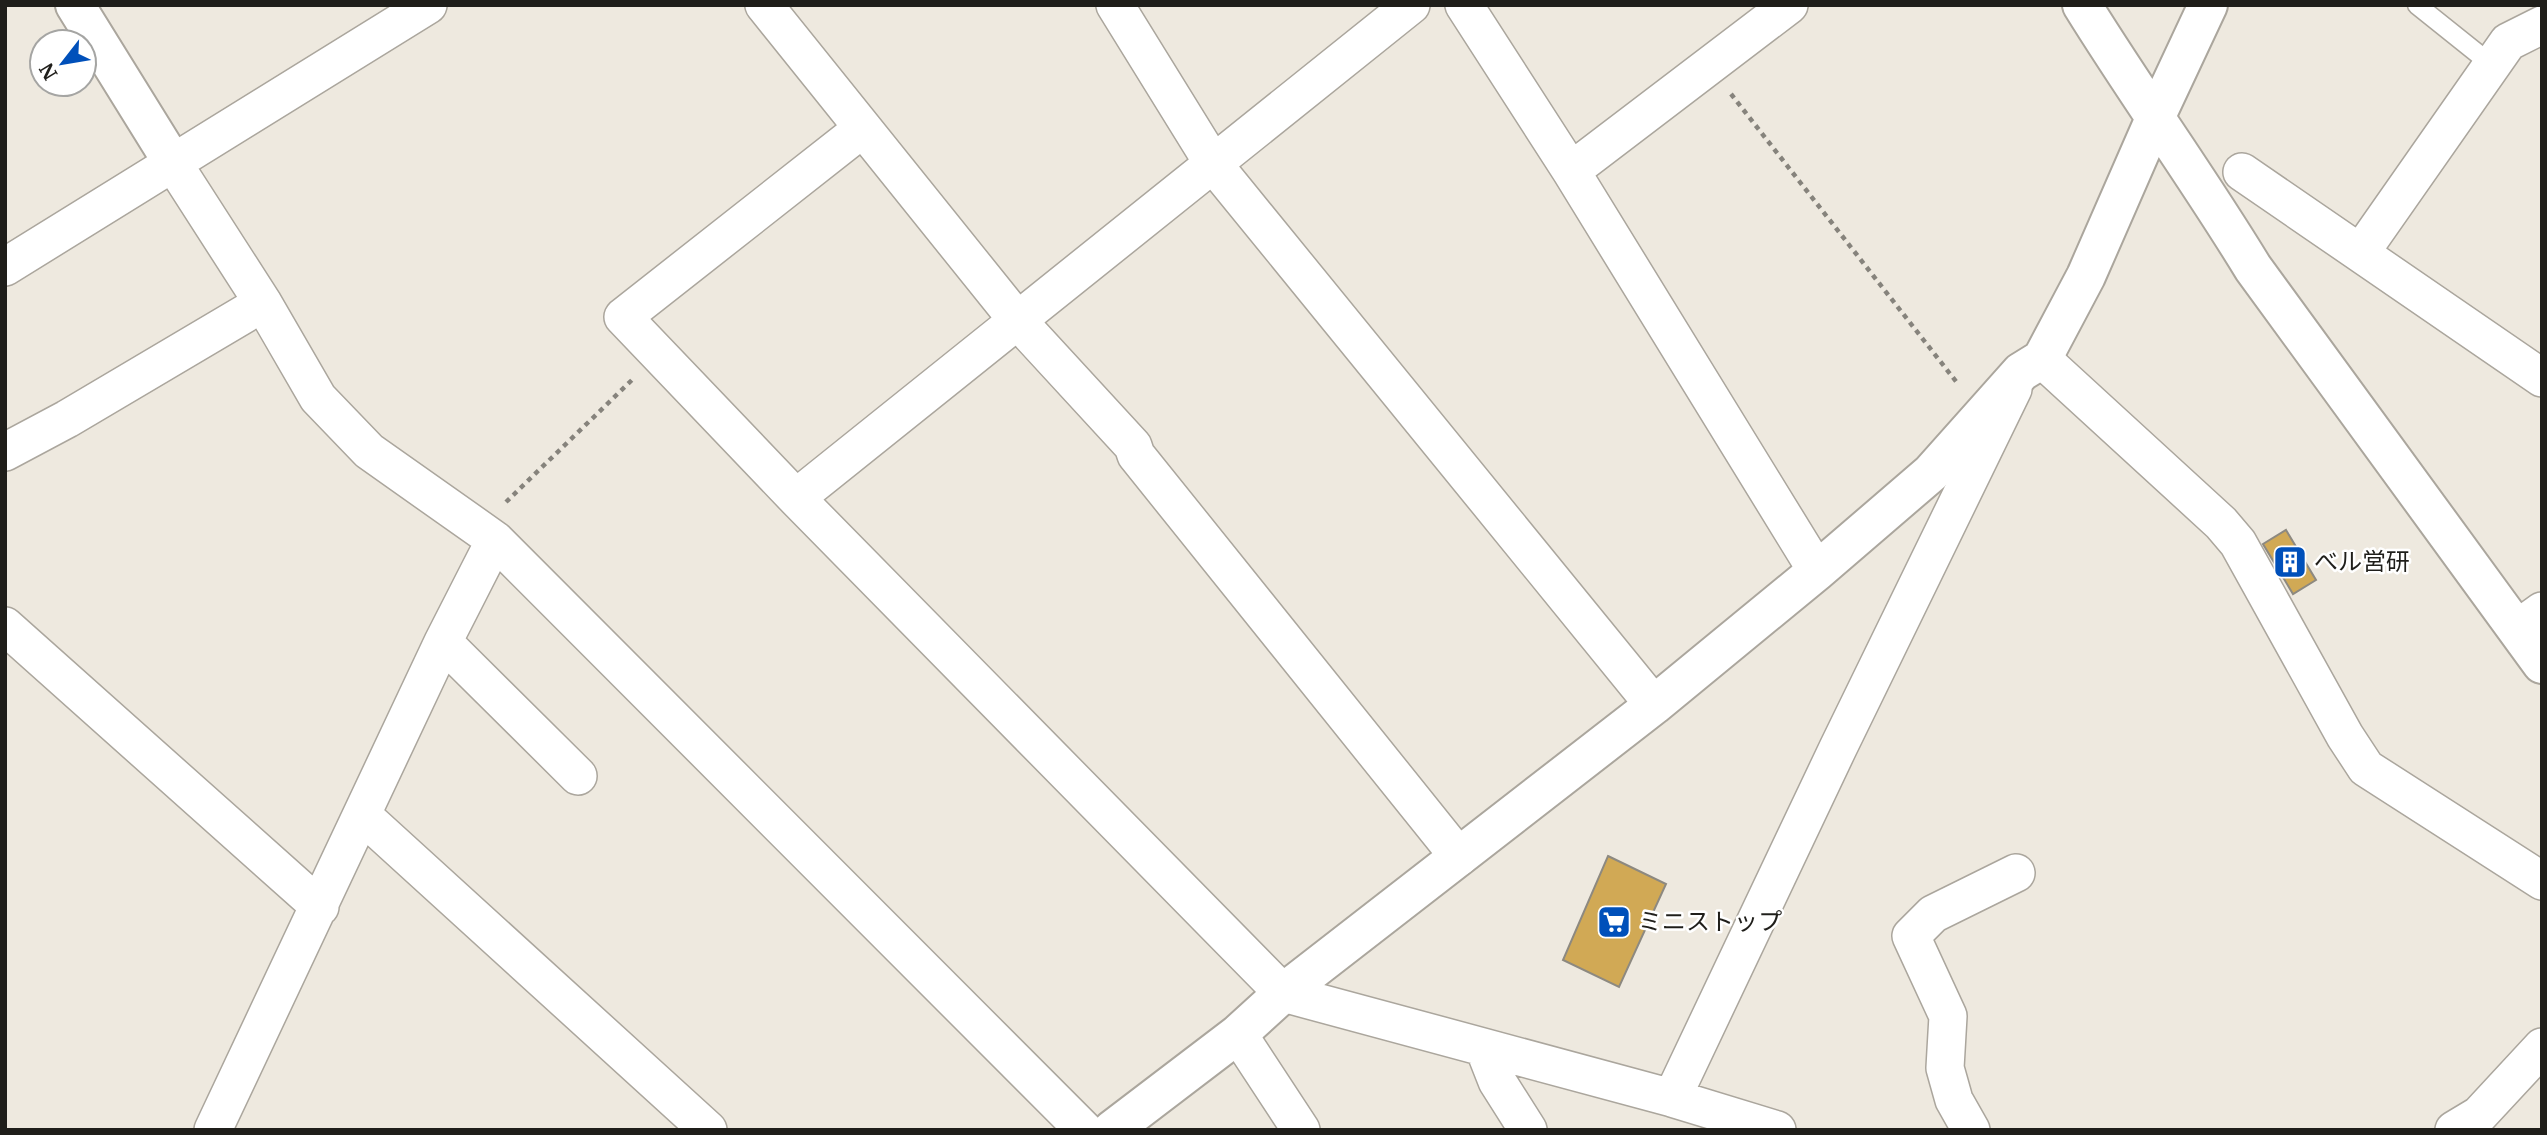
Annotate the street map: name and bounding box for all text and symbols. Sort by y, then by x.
north arrow [28,28,98,98]
text: N [34,59,63,84]
building icon: べル営研 [2271,543,2309,581]
place label: べル営研 [2314,546,2410,577]
supermarket icon: ミニストップ [1595,903,1633,941]
place label: ミニストップ [1638,906,1782,937]

